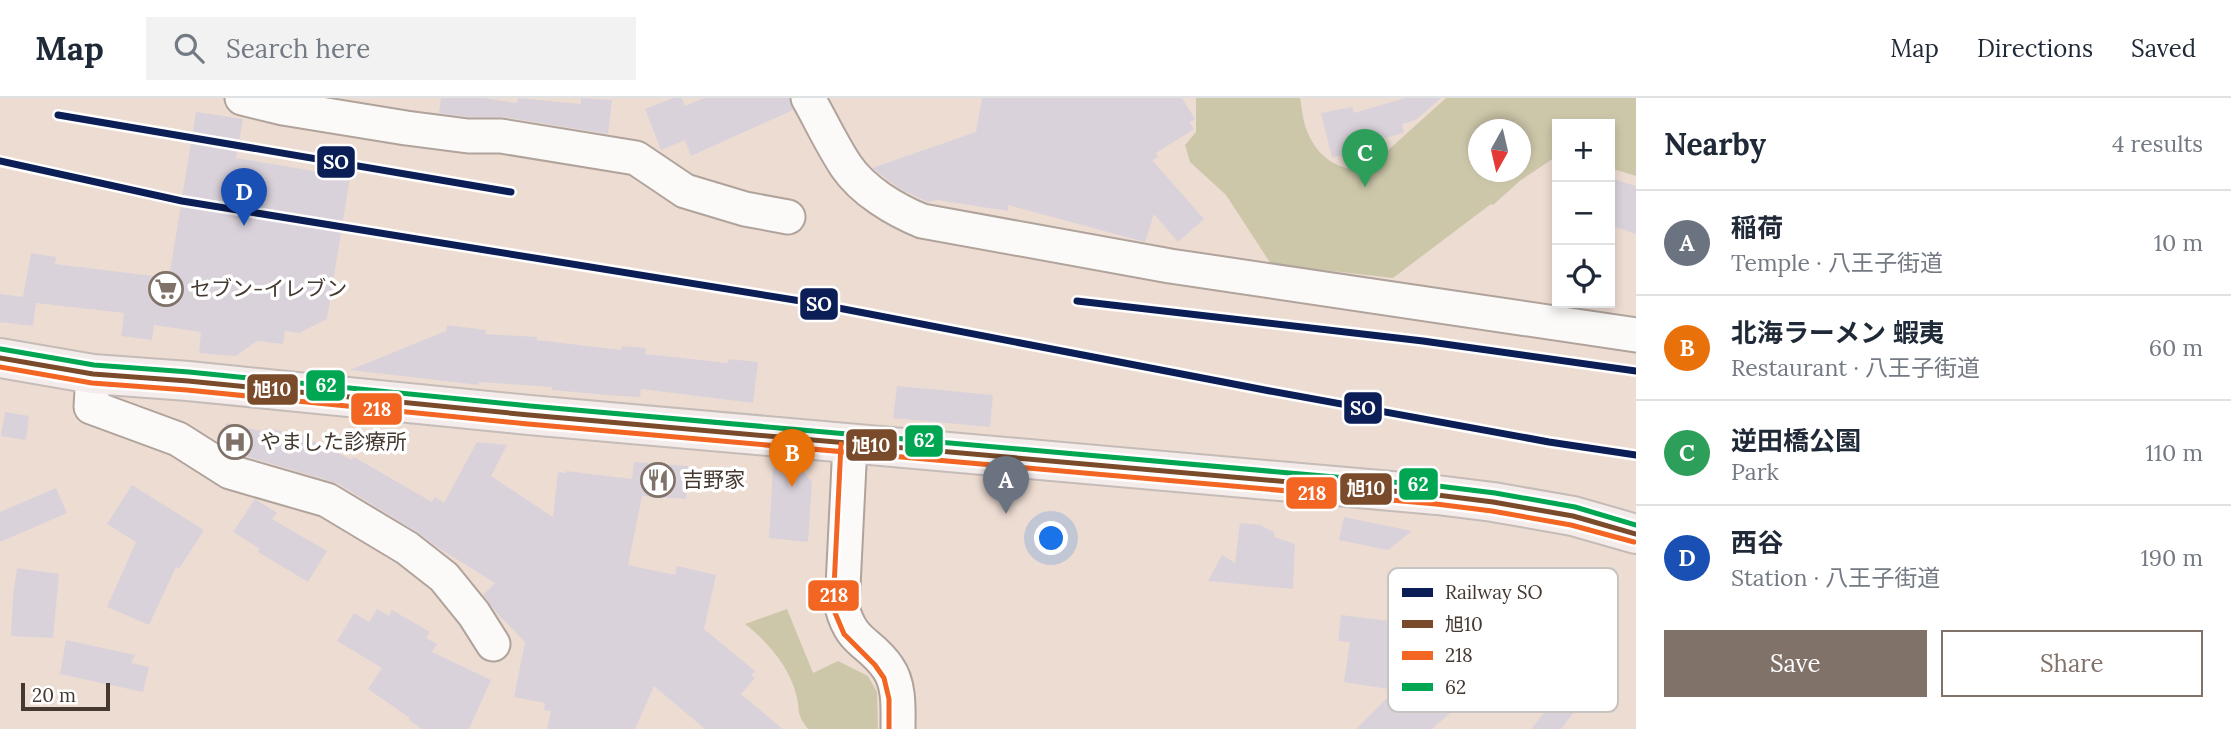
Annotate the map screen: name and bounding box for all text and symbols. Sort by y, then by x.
search box [146,17,636,80]
text: Map [35,27,104,69]
icon: search [170,29,208,67]
text: Search here [226,32,370,65]
text: Map [1890,33,1939,64]
text: Directions [1977,33,2093,64]
text: Saved [2131,33,2196,64]
north arrow [1468,119,1531,182]
map controls [1552,119,1615,308]
button: + [1552,119,1615,182]
text: Nearby [1664,125,1766,163]
pin: C [1342,129,1388,187]
text: 4 results [2112,129,2203,158]
line badge: SO [316,145,356,179]
text: SO [323,150,349,174]
pin: D [221,168,267,226]
button: − [1552,182,1615,245]
text: 稲荷 [1731,211,1783,244]
text: A [1679,228,1695,257]
text: 10 m [2154,228,2203,257]
button: locate [1552,245,1615,308]
text: Temple · 八王子街道 [1731,248,1943,277]
supermarket icon: セブン-イレブン [147,270,185,308]
place label: セブン-イレブン [190,275,347,302]
line badge: SO [799,287,839,321]
text: SO [806,292,832,316]
text: 北海ラーメン 蝦夷 [1731,316,1945,349]
text: B [1679,333,1695,362]
text: 60 m [2149,333,2203,362]
text: Restaurant · 八王子街道 [1731,353,1980,382]
line badge: 62 [305,369,346,402]
line badge: 旭10 [246,373,299,406]
text: 62 [315,373,337,397]
text: 旭10 [253,377,291,401]
line badge: SO [1343,391,1383,425]
line badge: 218 [350,392,403,426]
text: SO [1350,396,1376,420]
text: 218 [363,397,391,421]
hospital icon: やました診療所 [216,423,254,461]
line badge: 62 [904,424,944,458]
text: 逆田橋公園 [1731,424,1861,457]
place label: やました診療所 [260,428,407,455]
line badge: 旭10 [845,428,898,462]
text: 62 [913,428,935,452]
pin: B [769,429,815,487]
text: 旭10 [852,433,890,457]
text: C [1679,438,1695,467]
text: 110 m [2145,438,2203,467]
pin: A [983,456,1029,514]
text: Park [1731,457,1779,486]
restaurant icon: 吉野家 [639,461,677,499]
place label: 吉野家 [682,466,745,493]
line badge: 62 [1398,467,1439,501]
line badge: 旭10 [1339,472,1393,506]
text: 62 [1407,472,1429,496]
line badge: 218 [1285,476,1338,510]
text: 旭10 [1347,476,1385,500]
text: 218 [1298,481,1326,505]
your location [1034,521,1068,555]
text: 西谷 [1731,526,1783,559]
text: D [1678,543,1696,572]
text: 190 m [2140,543,2203,572]
text: Station · 八王子街道 [1731,563,1940,592]
legend [1388,568,1618,712]
line badge: 218 [807,579,860,612]
text: Railway SO [1445,580,1543,604]
text: 218 [820,583,848,607]
text: 旭10 [1445,612,1483,636]
button: Save [1664,630,1927,697]
button: Share [1941,630,2203,697]
text: 218 [1445,643,1473,667]
text: 62 [1445,675,1466,699]
scale bar [21,680,110,712]
text: 20 m [32,683,76,707]

